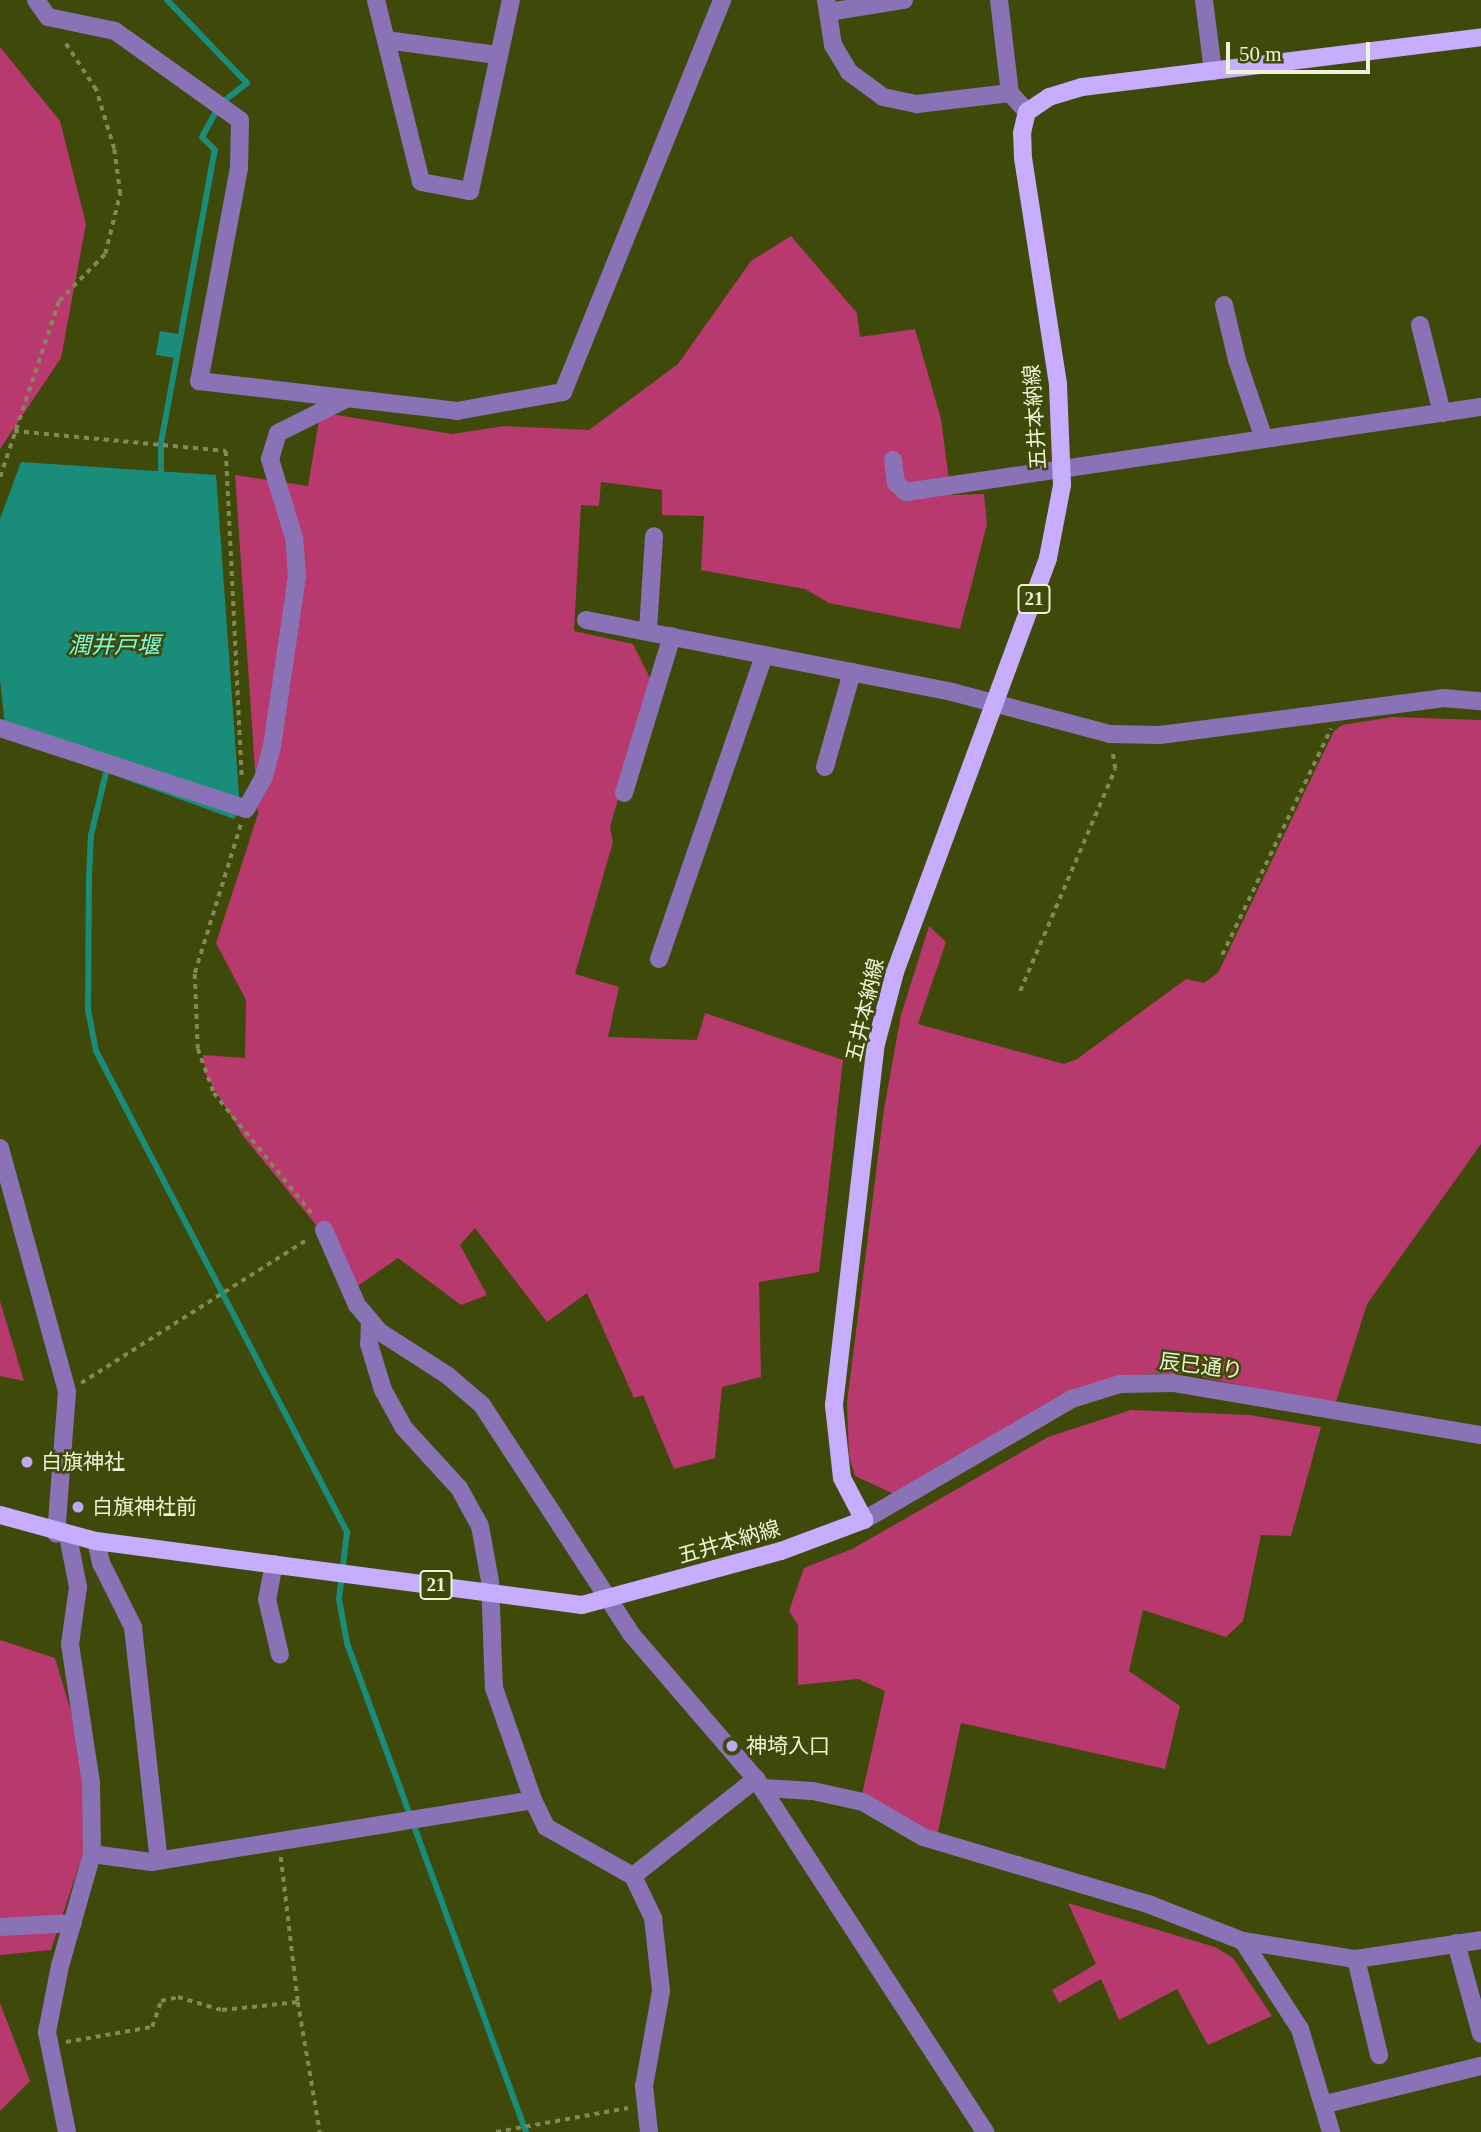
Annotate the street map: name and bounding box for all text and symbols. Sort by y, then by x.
scale bar [1229,28,1372,72]
text: 50 m [1239,42,1282,66]
street label: 五井本納線 [1019,364,1051,470]
road number: 21 [1016,584,1052,614]
water label: 潤井戸堰 [68,632,160,660]
street label: 五井本納線 [841,956,889,1064]
street label: 辰巳通り [1158,1348,1244,1384]
place label: 白旗神社 [41,1449,125,1475]
marker: 白旗神社 [19,1454,35,1470]
place label: 白旗神社前 [92,1494,197,1520]
marker: 白旗神社前 [70,1499,86,1515]
street label: 五井本納線 [675,1515,783,1569]
road number: 21 [418,1569,453,1600]
place label: 神埼入口 [746,1733,830,1759]
marker: 神埼入口 [724,1738,740,1754]

